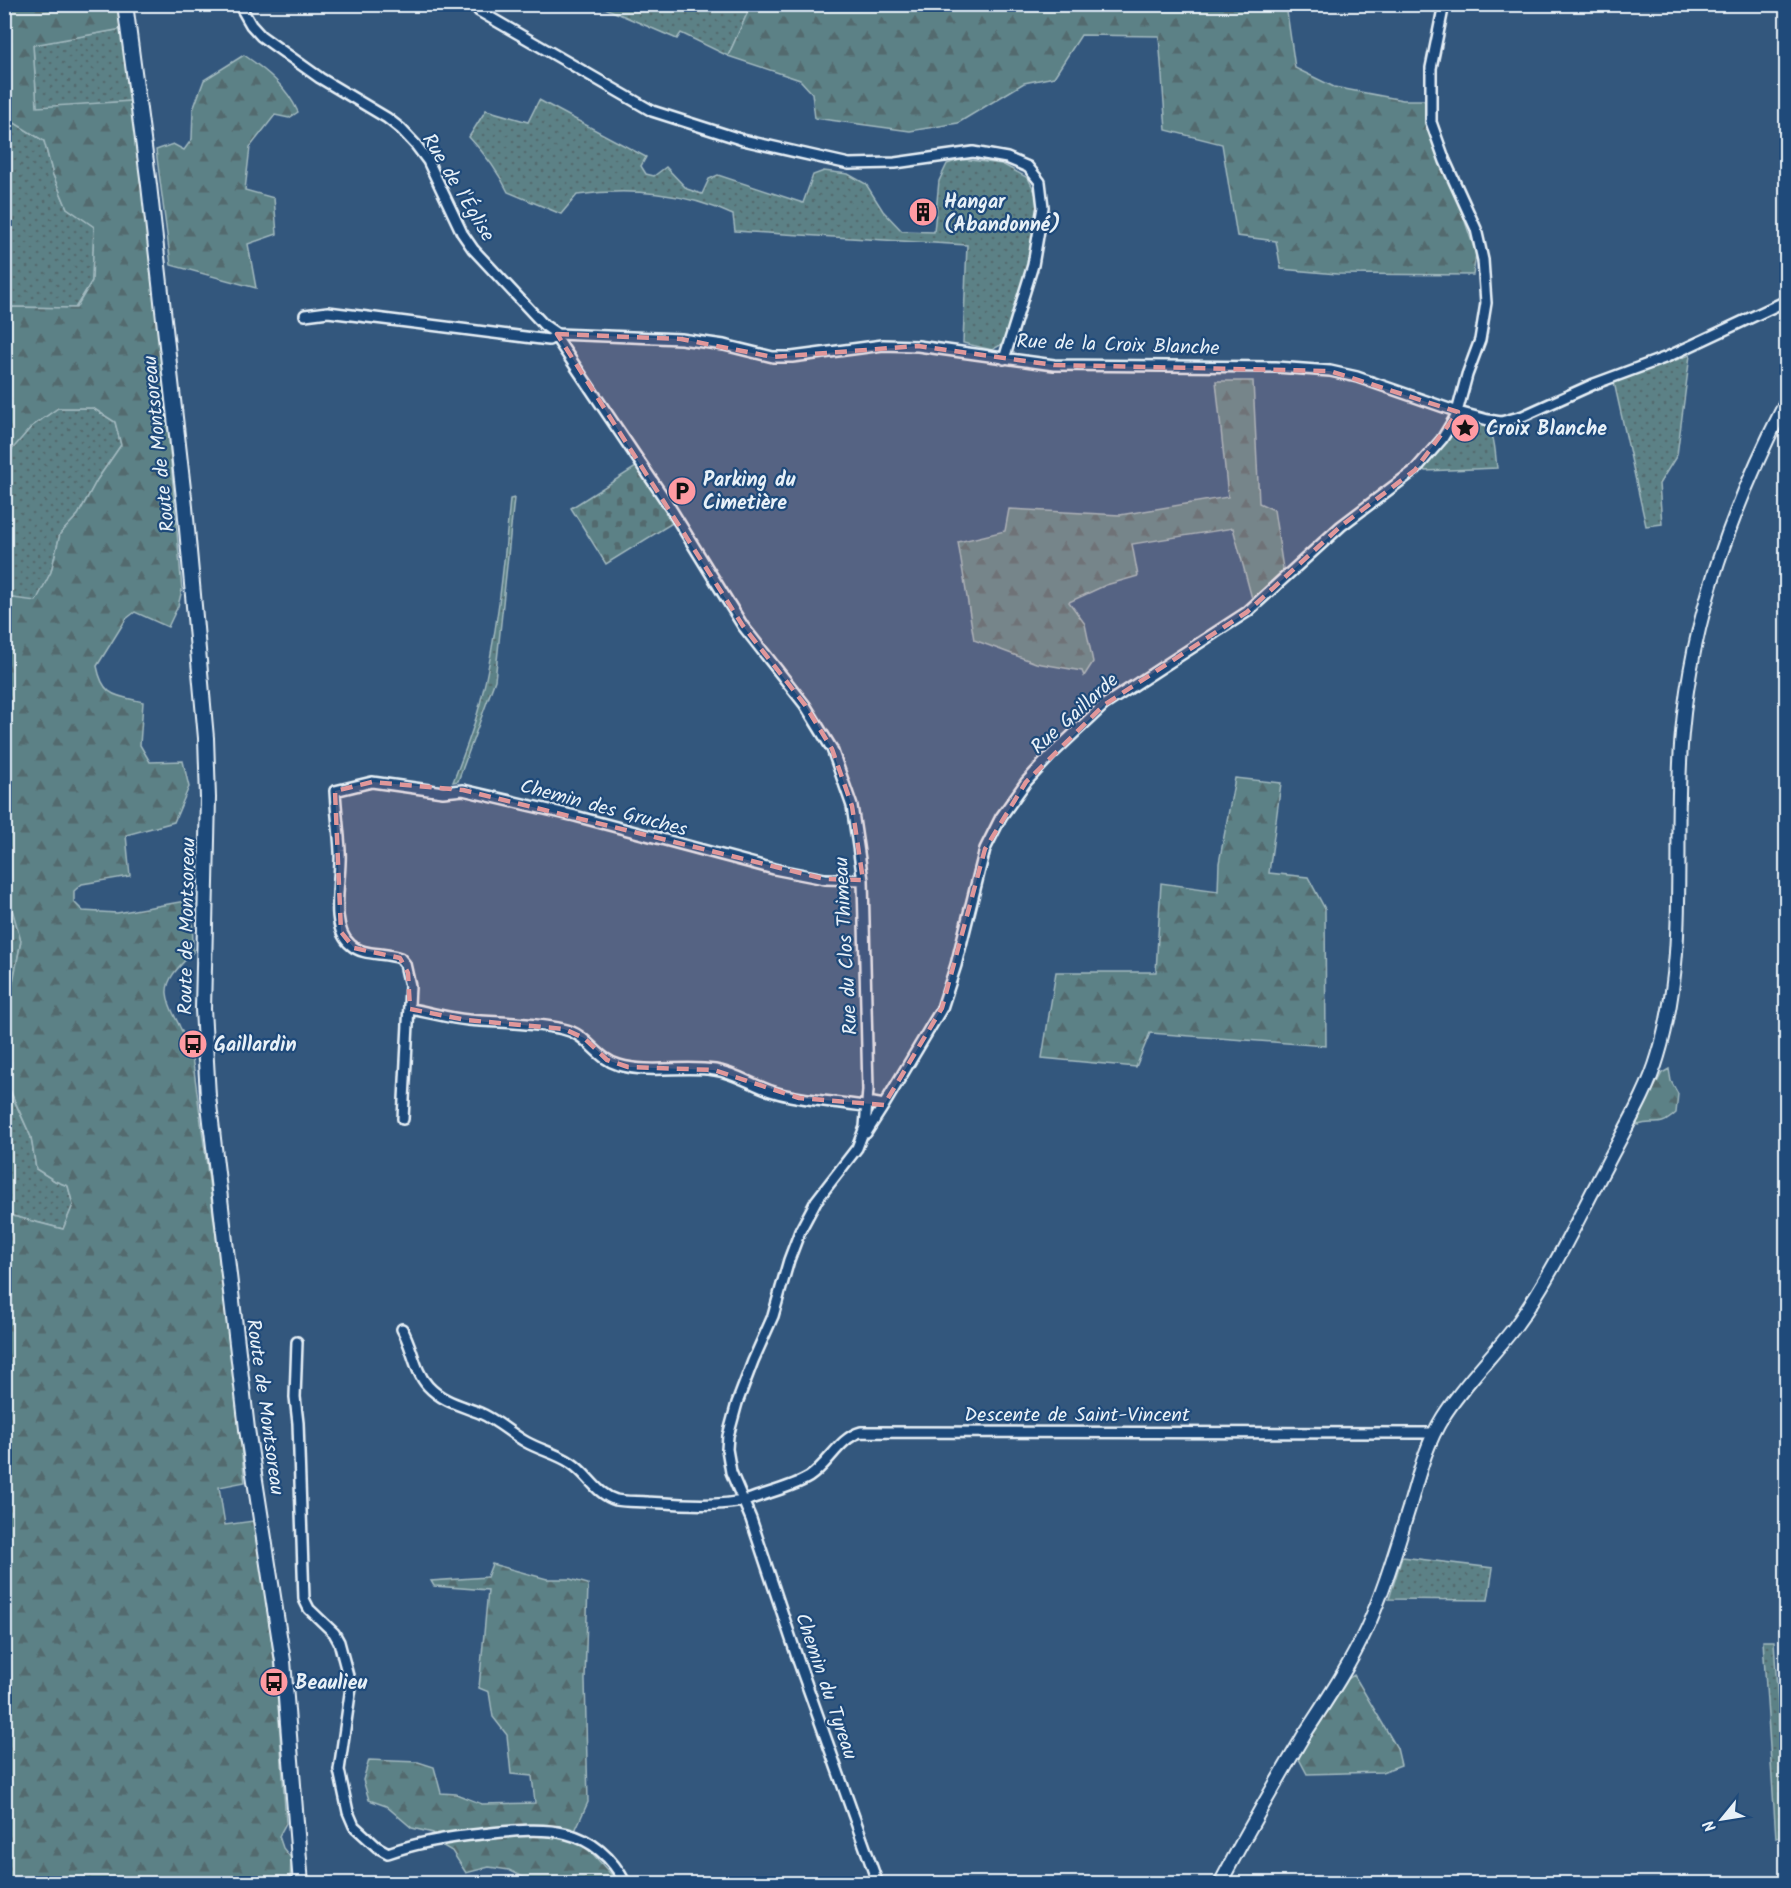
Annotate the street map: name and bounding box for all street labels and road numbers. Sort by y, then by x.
street label: Rue de l'Église [412,128,502,248]
street label: Rue de la Croix Blanche [1016,326,1220,366]
street label: Route de Montsoreau [135,353,185,534]
street label: Rue Gaillarde [1024,666,1127,763]
street label: Chemin des Gruches [516,771,691,847]
street label: Route de Montsoreau [170,837,206,1015]
street label: Rue du Clos Thimeau [826,856,868,1036]
street label: Route de Montsoreau [236,1317,292,1498]
street label: Descente de Saint-Vincent [964,1400,1190,1432]
street label: Chemin du Tyreau [785,1609,865,1765]

